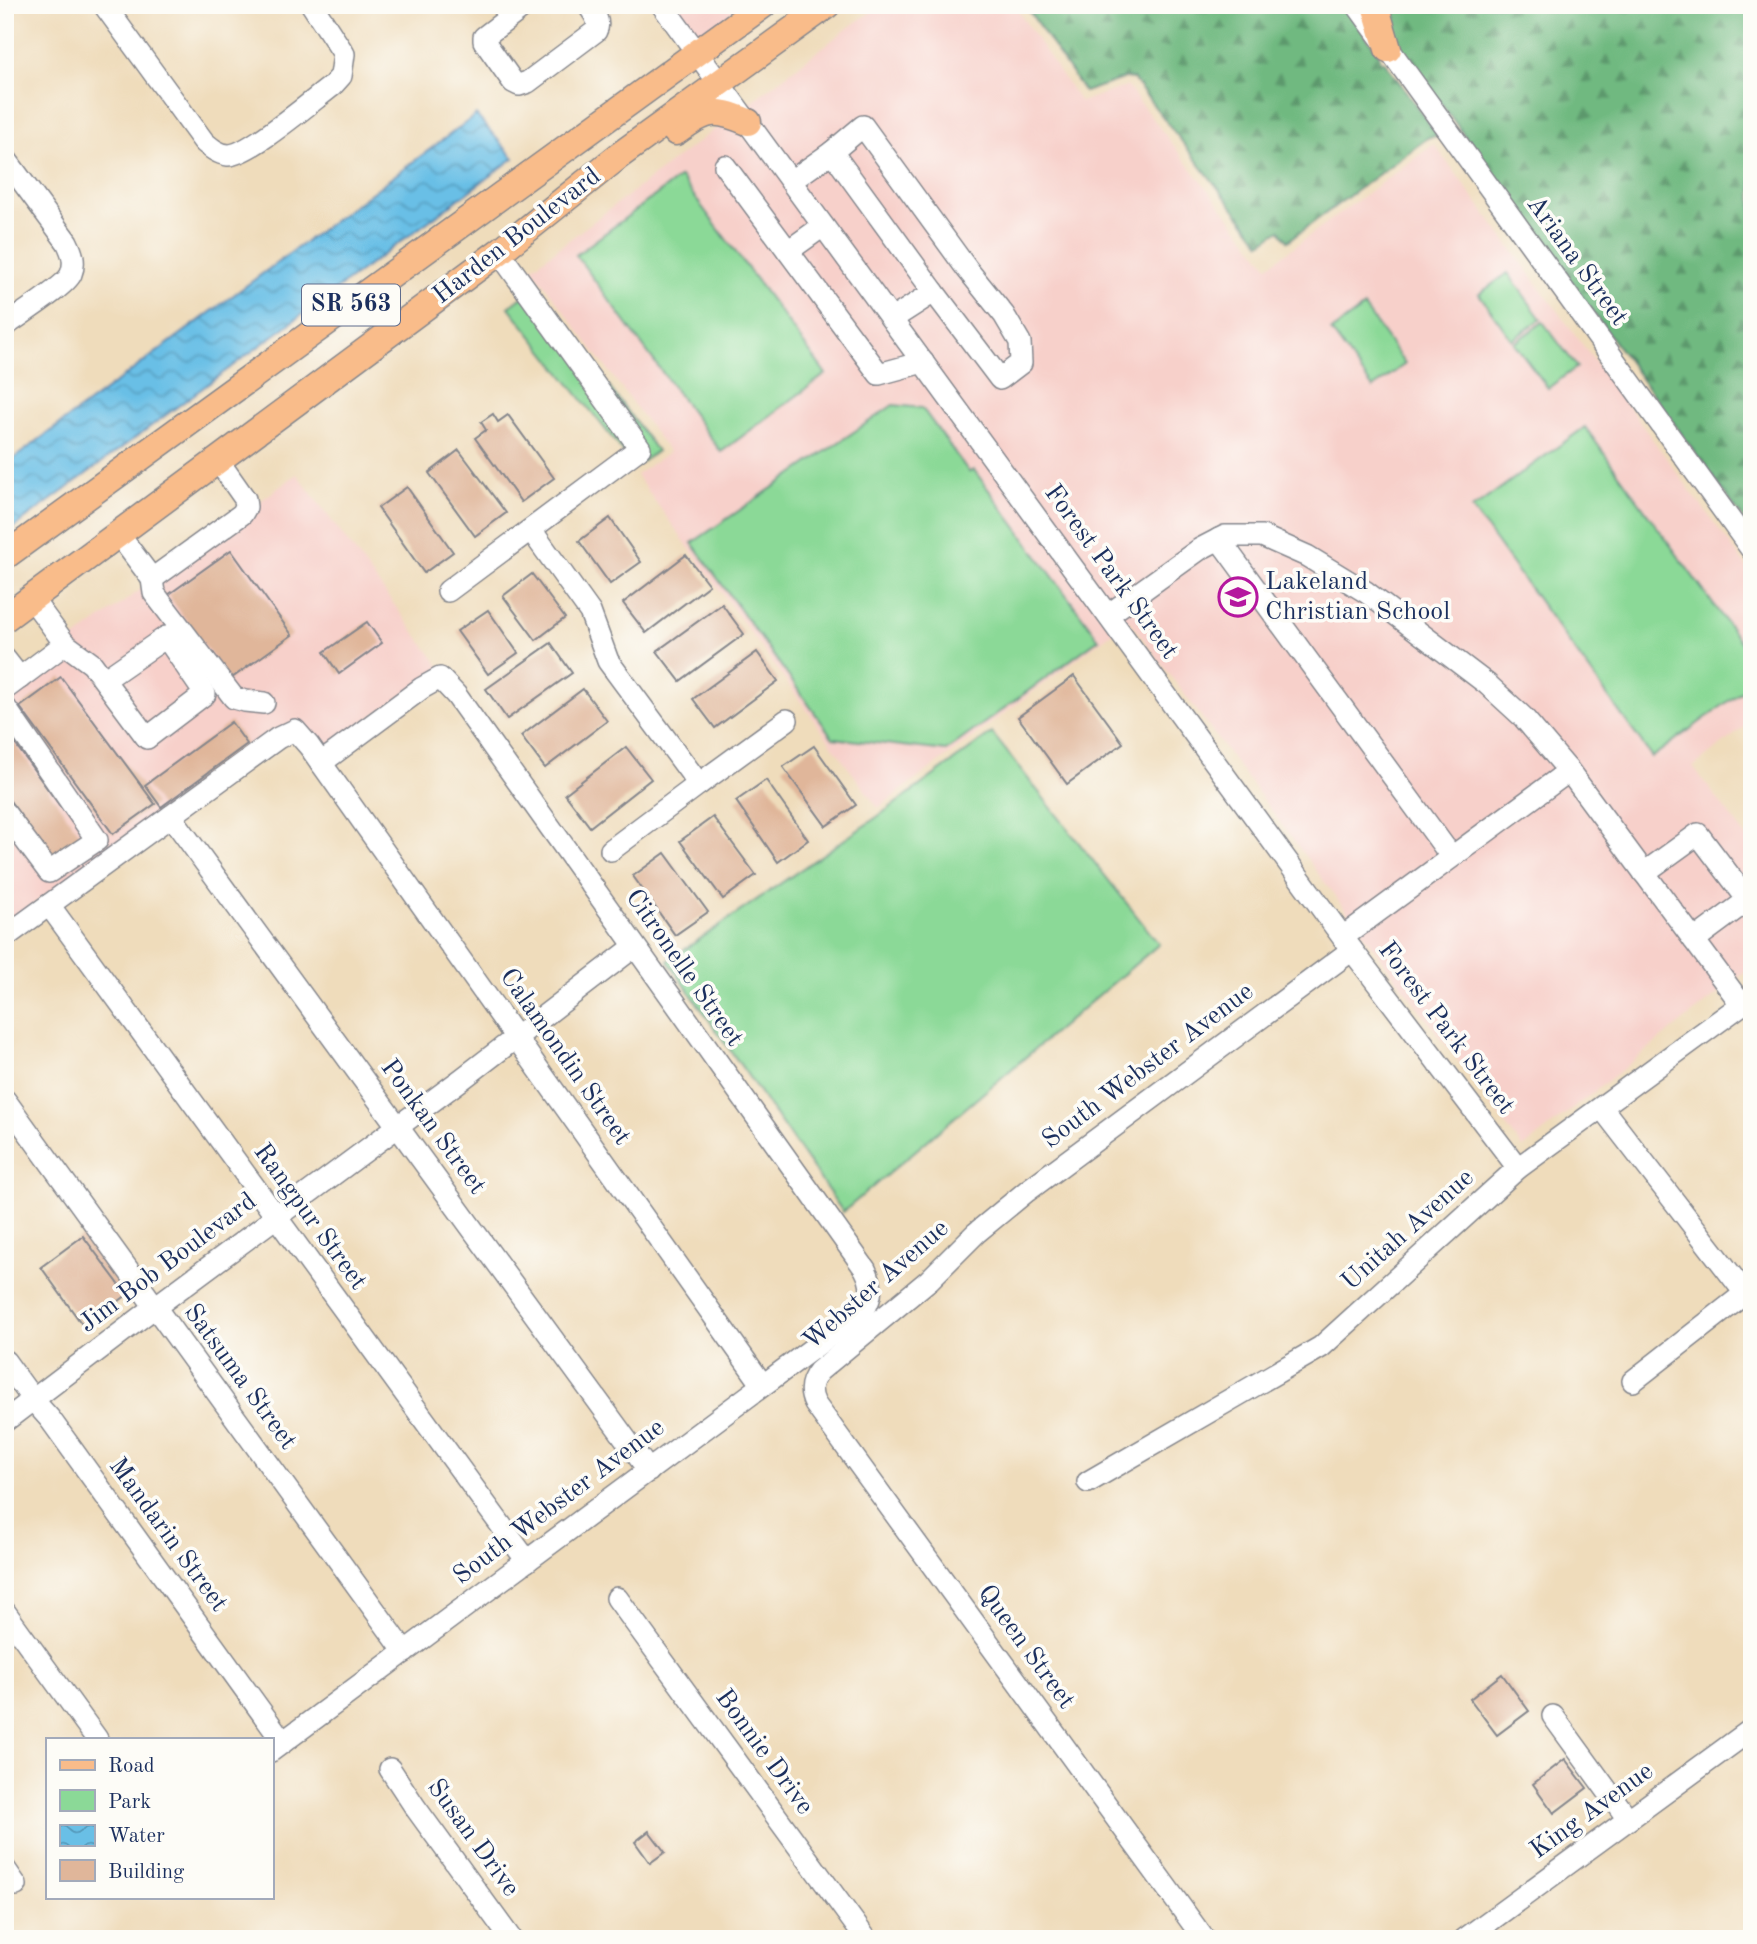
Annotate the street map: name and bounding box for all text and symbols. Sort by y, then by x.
street label: Harden Boulevard [428,163,606,309]
street label: Ariana Street [1521,191,1633,331]
road number: SR 563 [302,284,400,326]
street label: Forest Park Street [1039,480,1183,664]
place label: Lakeland Christian School [1265,569,1450,625]
school or university icon: Lakeland Christian School [1217,576,1259,618]
street label: Citronelle Street [620,885,748,1051]
street label: Forest Park Street [1373,937,1519,1119]
street label: Calamondin Street [495,964,635,1150]
street label: South Webster Avenue [1038,978,1258,1154]
street label: Ponkan Street [376,1055,490,1199]
street label: Rangpur Street [248,1139,372,1295]
street label: Unitah Avenue [1337,1164,1479,1296]
street label: Jim Bob Boulevard [75,1188,261,1338]
street label: Webster Avenue [798,1215,954,1355]
street label: Satsuma Street [179,1299,301,1455]
street label: South Webster Avenue [449,1414,669,1590]
street label: Mandarin Street [104,1453,232,1617]
street label: Queen Street [973,1580,1079,1714]
street label: Bonnie Drive [710,1685,818,1819]
legend [46,1738,273,1898]
text: Road [108,1756,155,1777]
street label: King Avenue [1526,1758,1658,1864]
street label: Susan Drive [422,1775,524,1901]
text: Park [108,1792,151,1813]
text: Water [108,1826,165,1847]
text: Building [108,1862,185,1883]

